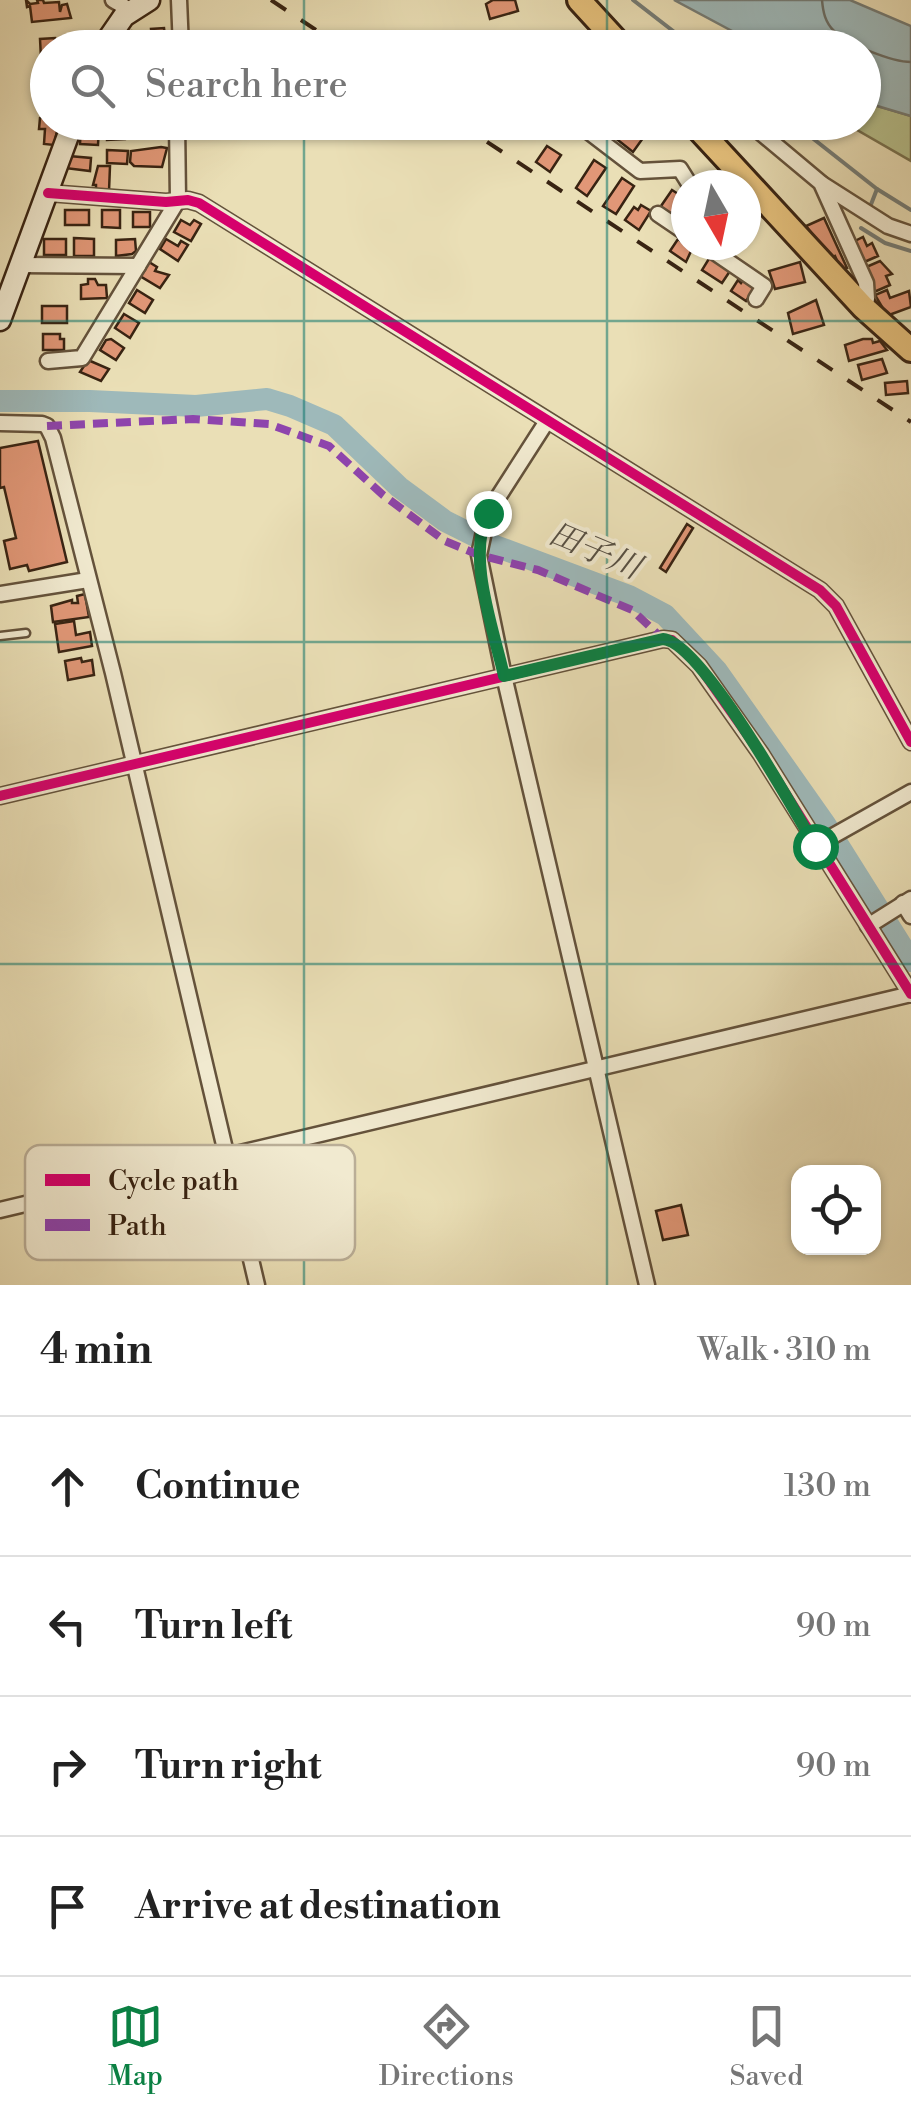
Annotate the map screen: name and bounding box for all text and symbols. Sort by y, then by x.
search box [30,30,881,140]
icon: search [65,58,120,113]
text: Search here [145,62,348,109]
north arrow [671,170,761,260]
route end [466,491,512,537]
water label: 田子川 [543,514,649,589]
route start [793,824,839,870]
legend [25,1145,355,1260]
text: Cycle path [108,1164,239,1199]
map controls [791,1165,881,1255]
button: locate [791,1165,881,1255]
text: Path [108,1209,167,1244]
text: 4 min [40,1324,152,1377]
text: Walk · 310 m [698,1330,871,1370]
icon: ahead [40,1459,95,1514]
text: Continue [135,1463,300,1510]
text: 130 m [784,1466,871,1506]
icon: left [40,1599,95,1654]
text: Turn left [135,1603,292,1650]
text: 90 m [796,1606,871,1646]
icon: right [40,1739,95,1794]
text: Turn right [135,1743,321,1790]
text: 90 m [796,1746,871,1786]
icon: arrive [40,1879,95,1934]
text: Arrive at destination [135,1883,501,1930]
tab: Map [108,1999,163,2094]
tab: Directions [379,1999,514,2094]
tab: Saved [730,1999,803,2094]

